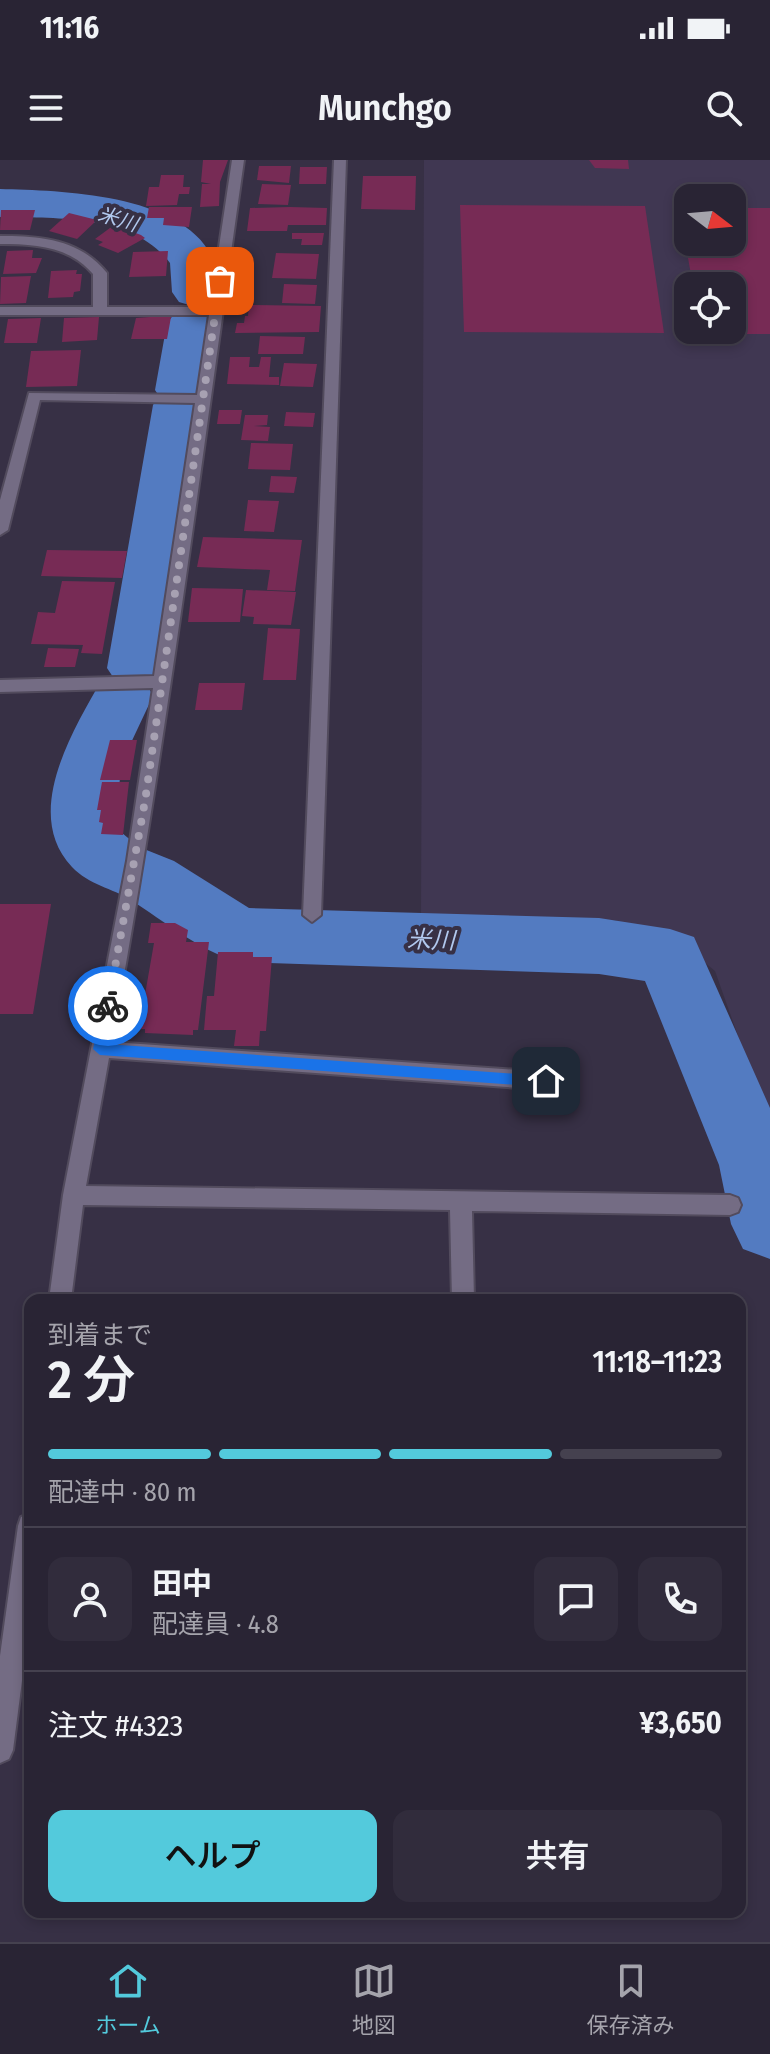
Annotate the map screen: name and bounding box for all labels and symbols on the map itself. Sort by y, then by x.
north arrow [674,184,746,256]
water label: 米川 [95,202,143,237]
pin [186,247,254,315]
water label: 米川 [407,925,458,955]
courier [68,966,148,1046]
pin [512,1047,580,1115]

